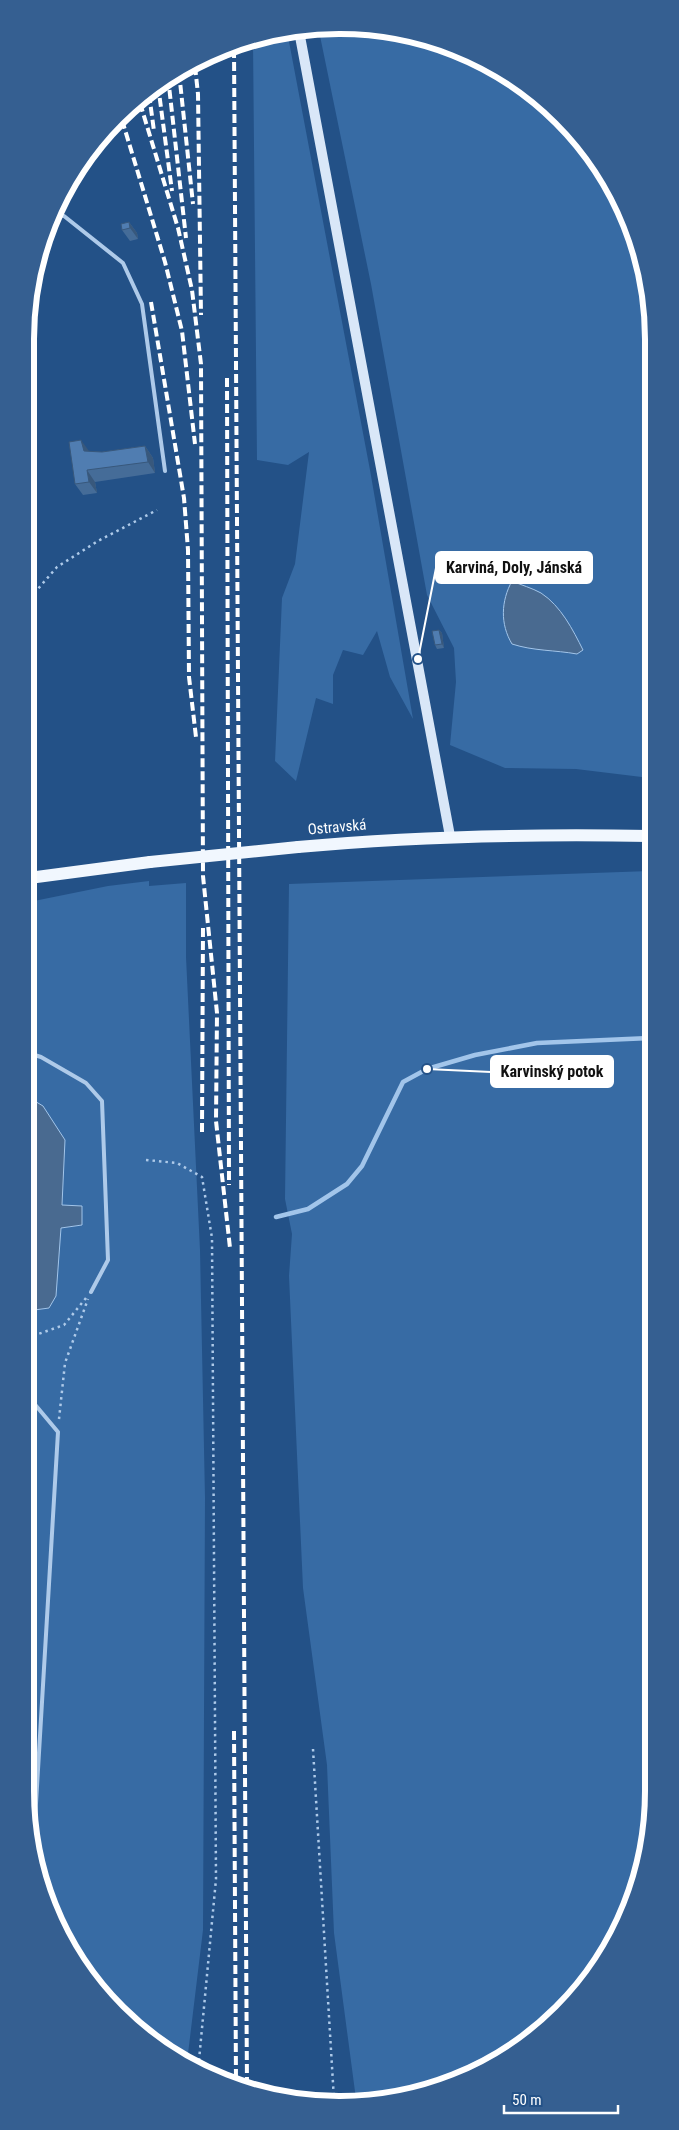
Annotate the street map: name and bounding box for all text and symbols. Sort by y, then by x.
callout: Karviná, Doly, Jánská [436,552,592,583]
text: Karviná, Doly, Jánská [446,558,583,577]
street label: Ostravská [307,815,367,839]
callout: Karvinský potok [491,1056,613,1087]
text: Karvinský potok [501,1062,604,1081]
scale bar [504,2082,618,2114]
text: 50 m [512,2091,542,2109]

